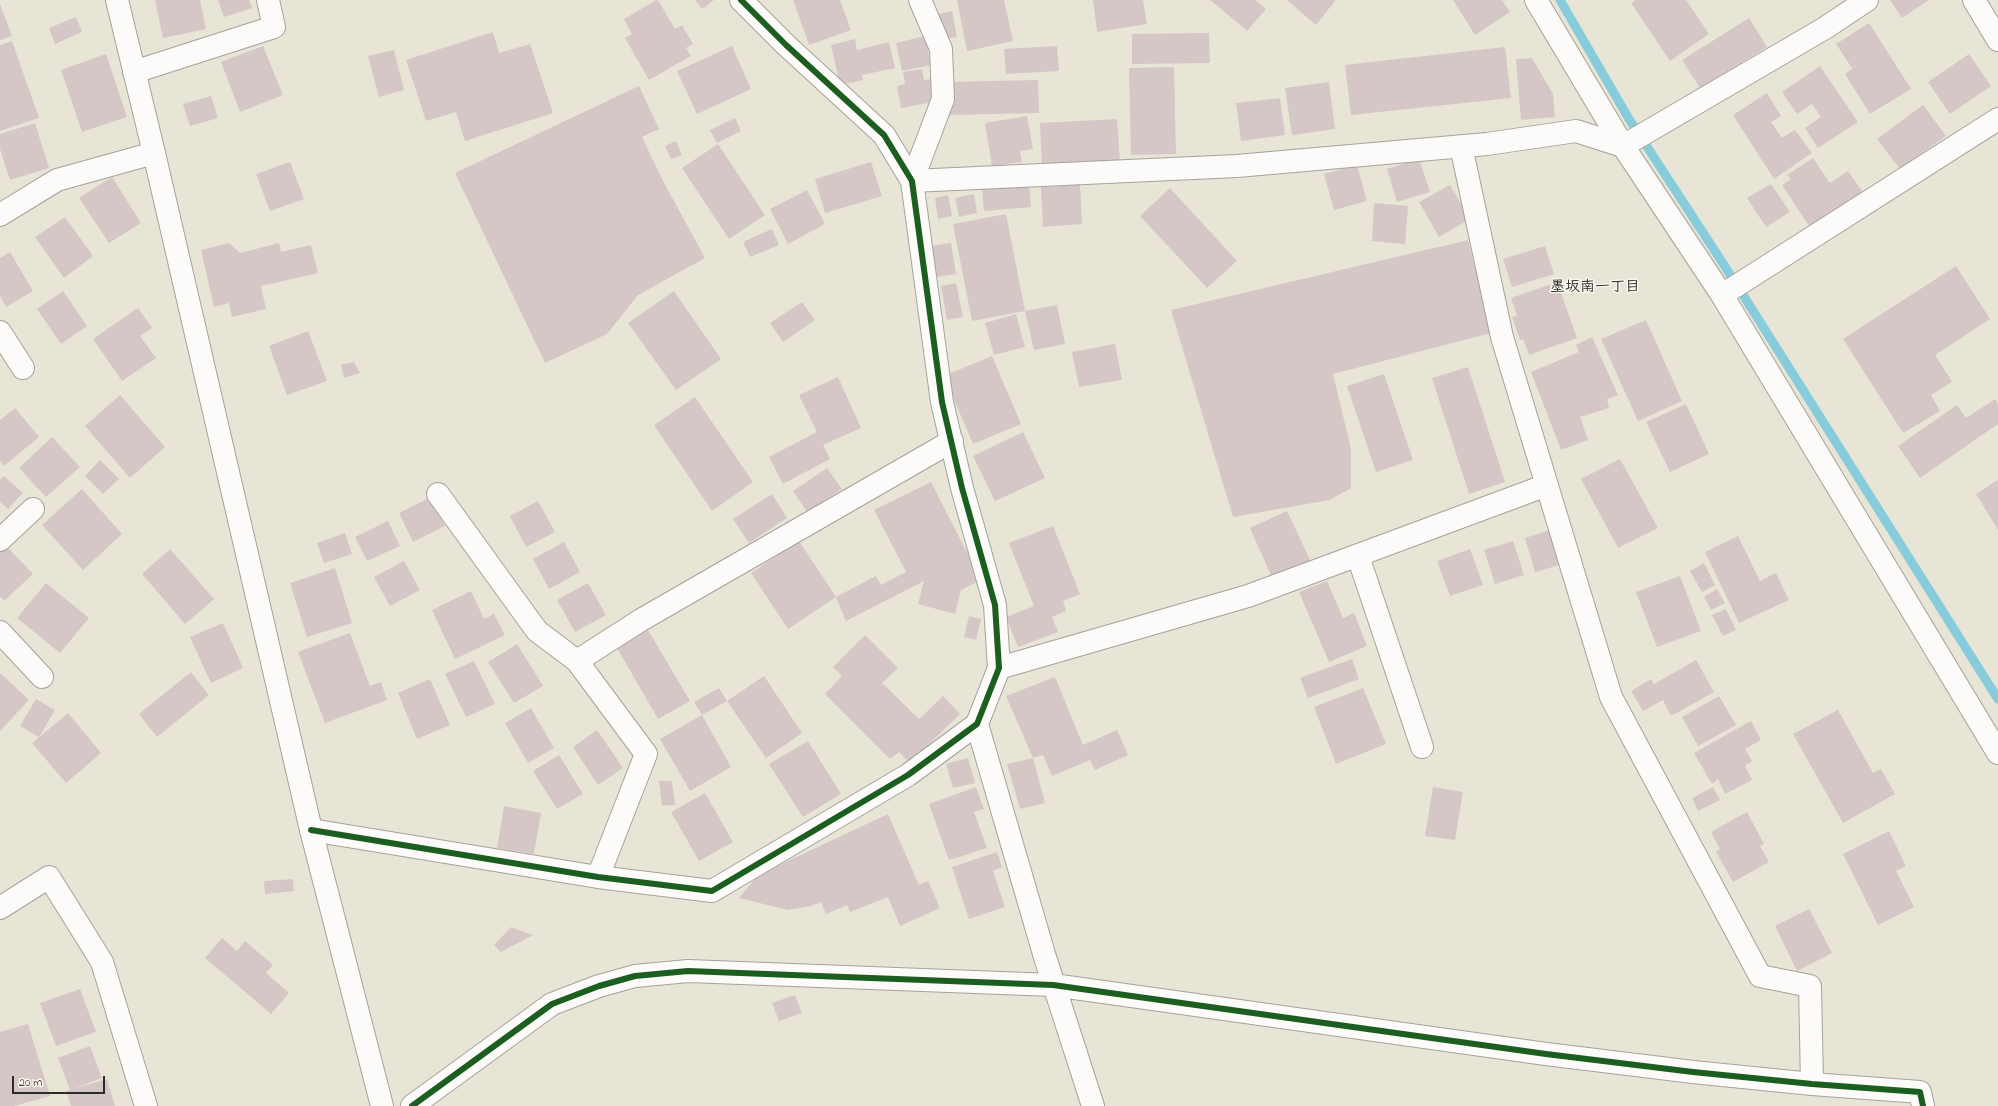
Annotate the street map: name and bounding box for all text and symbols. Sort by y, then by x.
district label: 墨坂南一丁目 [1550,280,1640,298]
scale bar [14,1068,107,1094]
text: 20 m [19,1074,42,1092]

